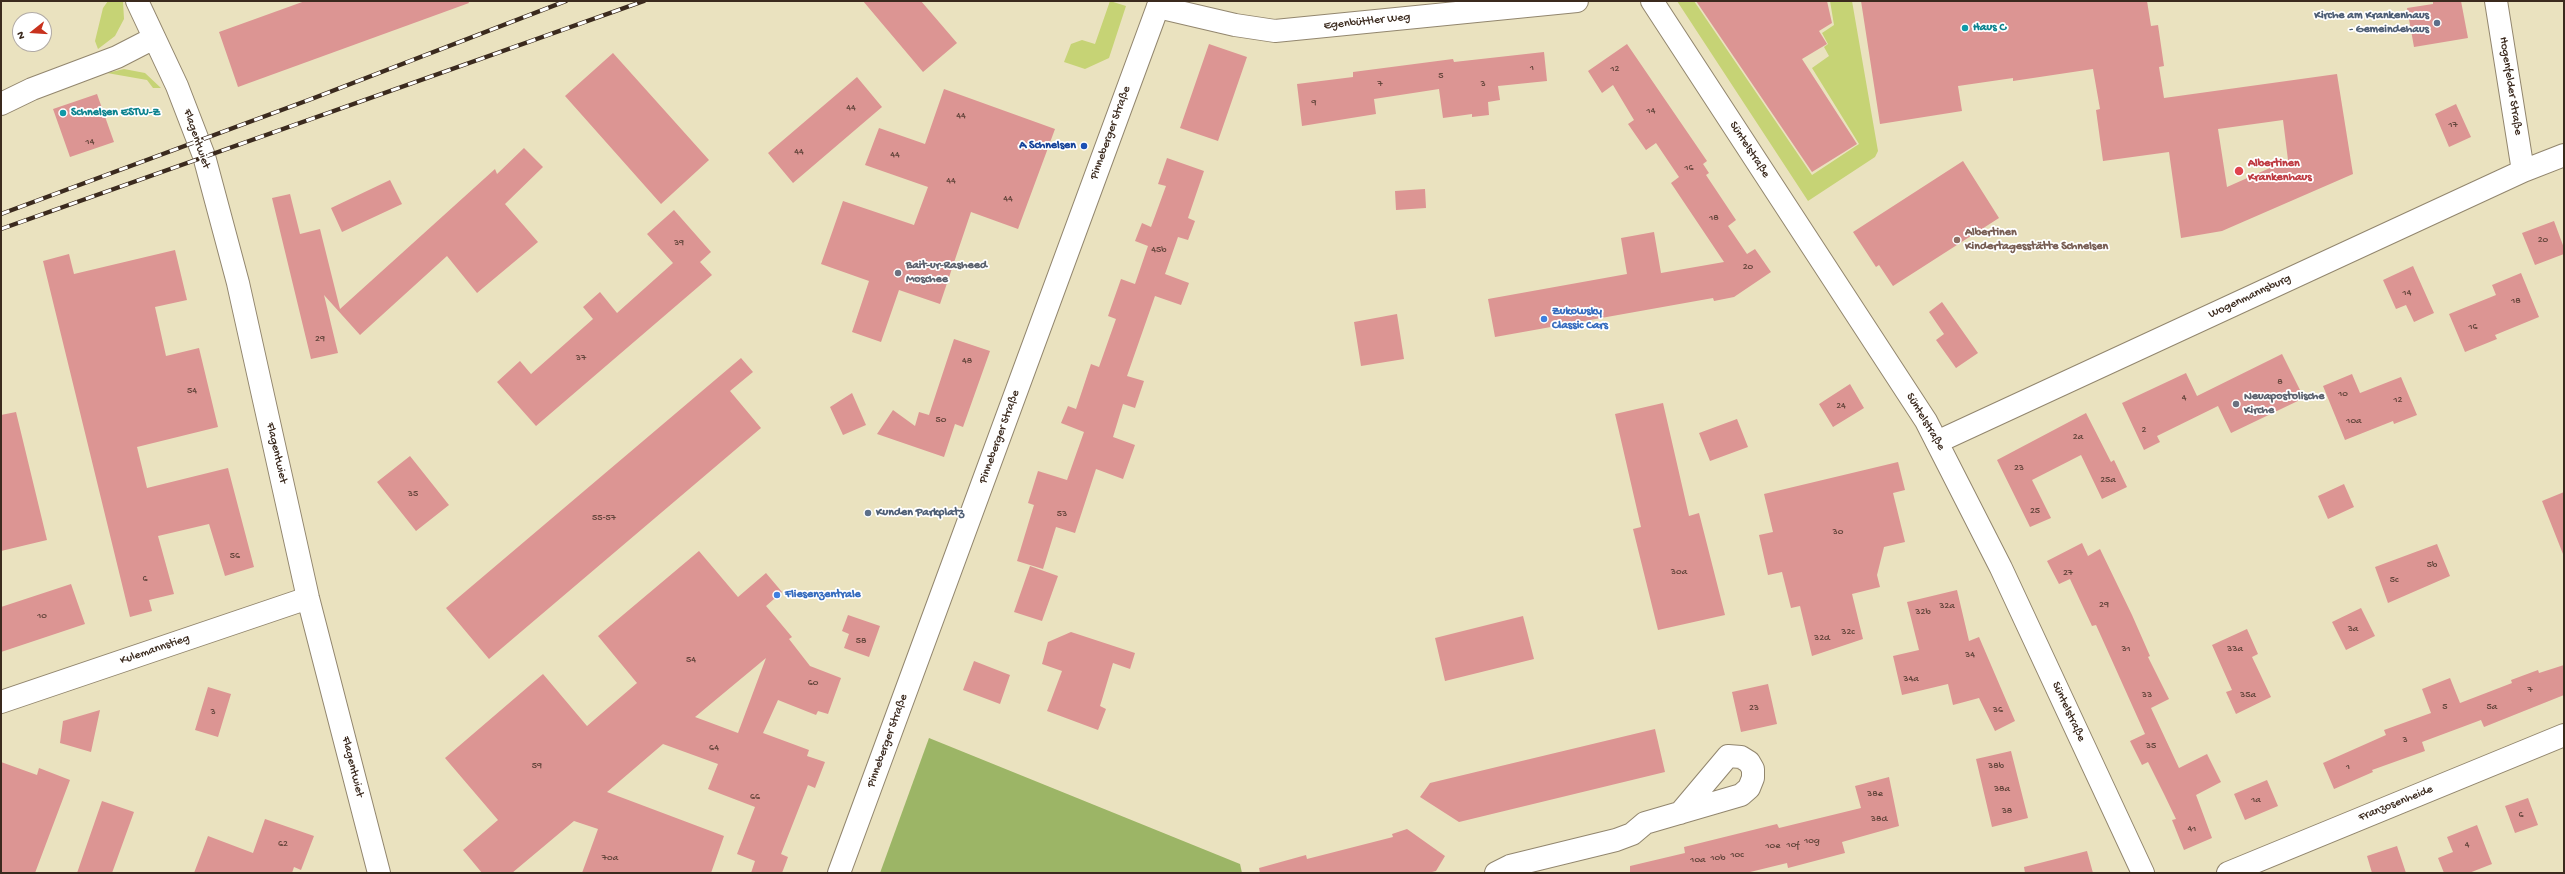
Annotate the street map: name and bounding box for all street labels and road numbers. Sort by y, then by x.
street label: Egenbüttler Weg [1323,10,1411,34]
street label: Hogenfelder Straße [2495,36,2525,136]
street label: Pinneberger Straße [1087,84,1135,182]
street label: Flagentwiet [179,107,213,171]
street label: Süntelstraße [1725,119,1773,181]
street label: Wogenmannsburg [2207,272,2293,322]
street label: Pinneberger Straße [976,388,1024,486]
street label: Süntelstraße [1902,391,1948,453]
street label: Flagentwiet [262,421,290,485]
street label: Kulemannstieg [118,631,192,669]
street label: Süntelstraße [2048,680,2088,744]
street label: Pinneberger Straße [864,692,912,790]
street label: Flagentwiet [338,735,366,799]
street label: Franzosenheide [2357,783,2435,825]

